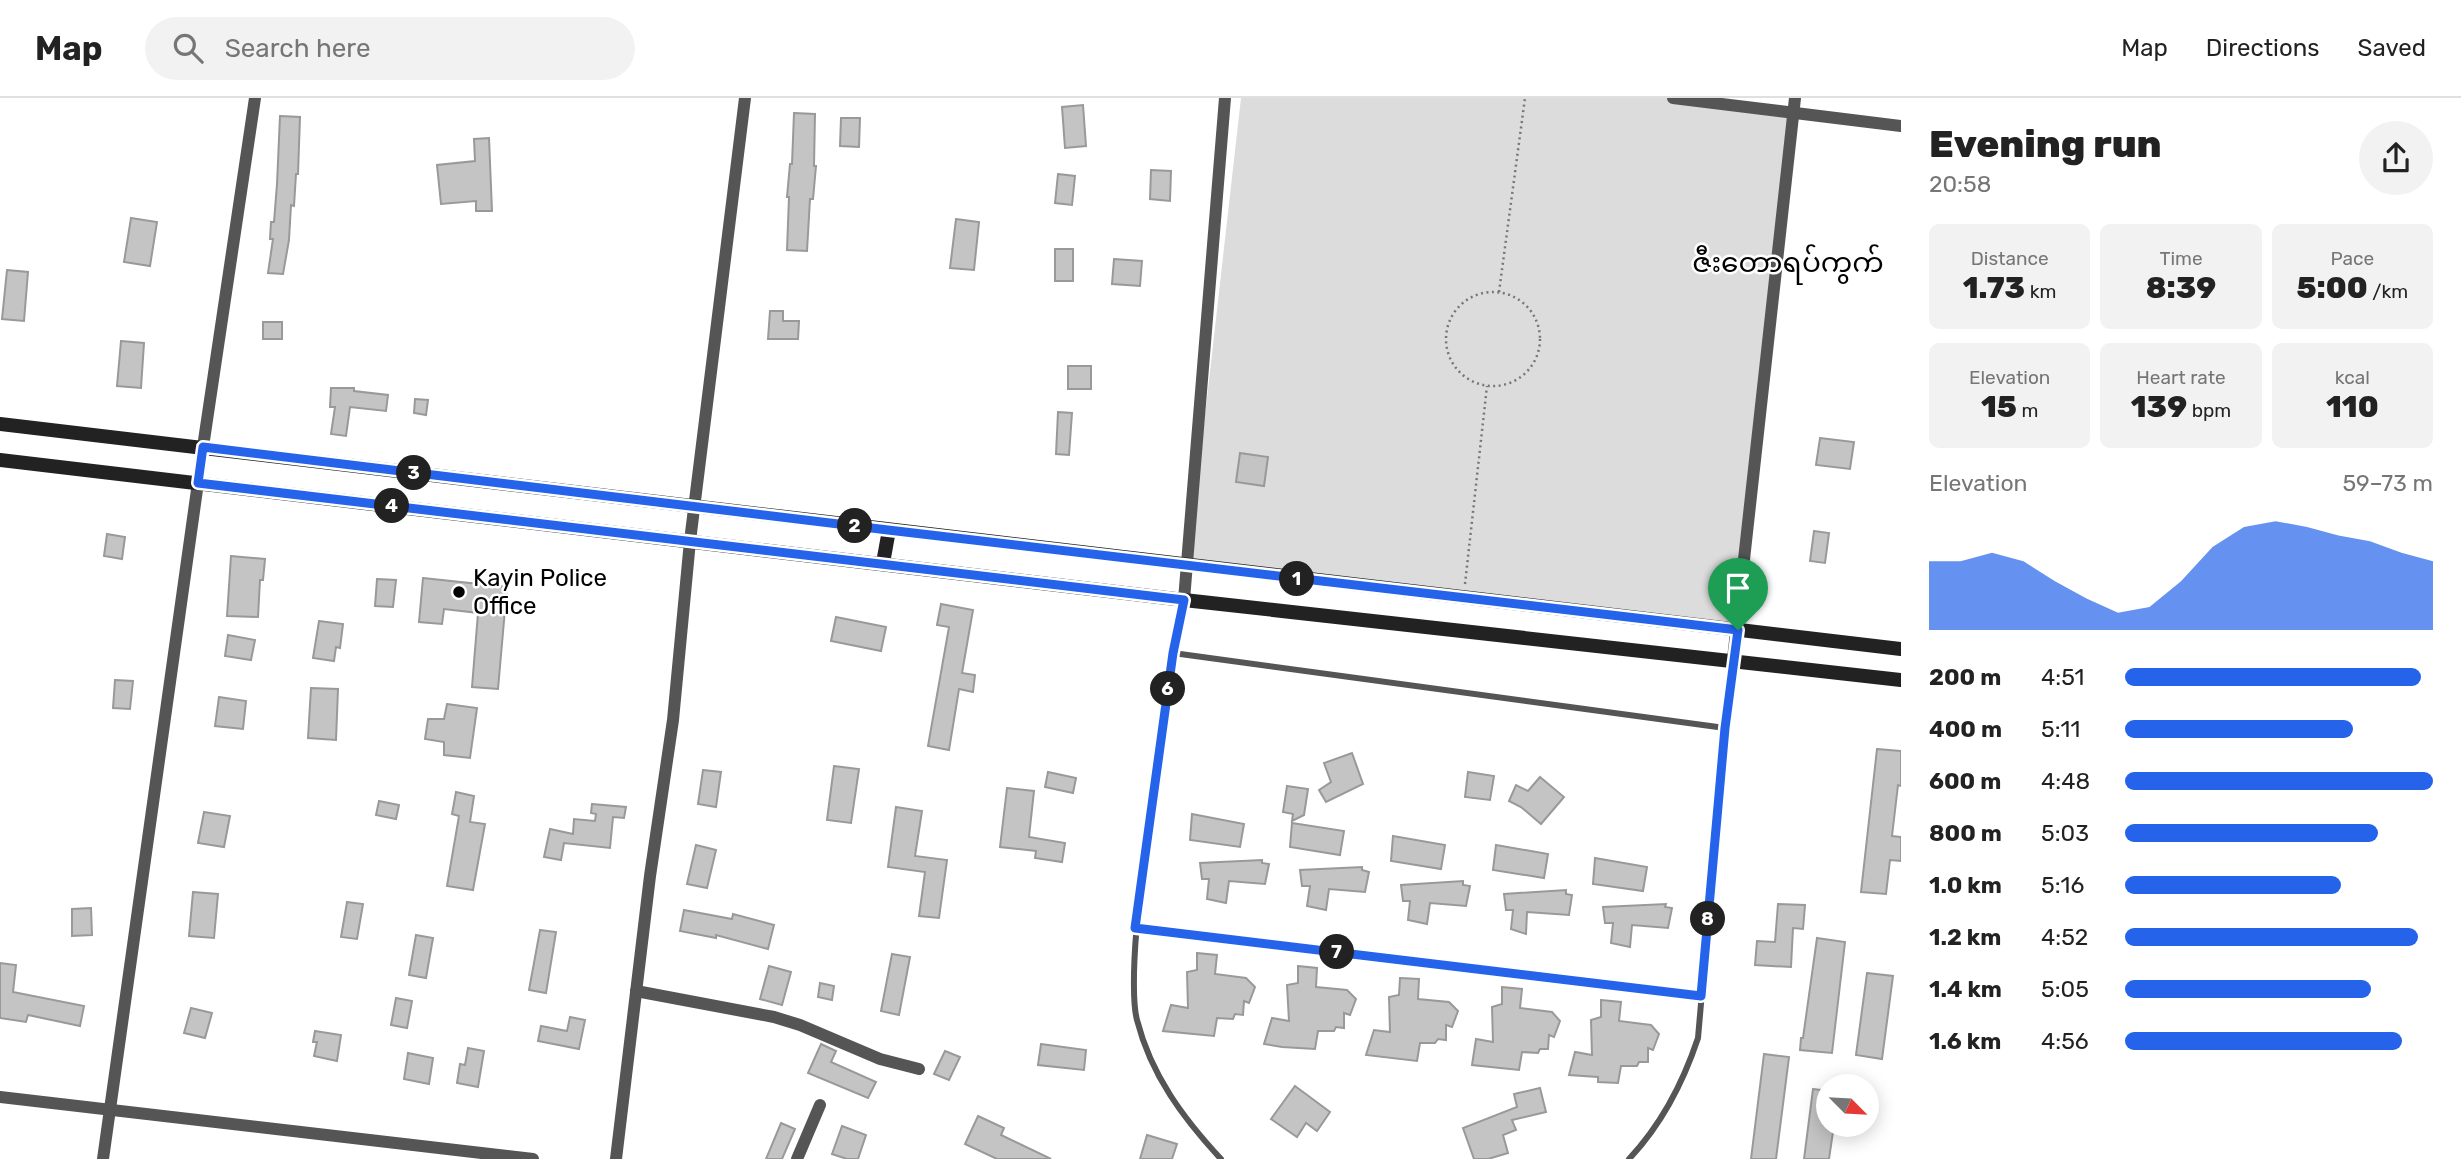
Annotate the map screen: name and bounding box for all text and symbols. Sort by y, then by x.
search box [145,17,635,80]
text: Map [35,29,103,68]
icon: search [169,29,207,67]
text: Search here [225,33,370,64]
text: Map [2121,34,2168,62]
text: Directions [2206,34,2319,62]
text: Saved [2357,34,2426,62]
text: Evening run [1929,121,2162,167]
button: share [2359,121,2433,195]
text: 20:58 [1929,170,1991,198]
district label: ဇီးတောရပ်ကွက် [1692,244,1884,285]
text: Distance [1971,247,2049,270]
text: Time [2159,247,2203,270]
text: Pace [2331,247,2374,270]
text: 1.73 [1963,270,2025,306]
text: 8:39 [2146,270,2216,306]
text: 5:00 [2296,270,2368,306]
text: km [2025,280,2057,303]
text: /km [2368,280,2408,303]
text: Elevation [1969,366,2050,389]
text: Heart rate [2136,366,2226,389]
text: kcal [2335,366,2370,389]
text: 15 [1981,389,2017,425]
text: 139 [2131,389,2187,425]
text: 110 [2326,389,2379,425]
text: m [2017,399,2038,422]
text: bpm [2187,399,2231,422]
pin: 3 [396,456,432,490]
text: 3 [407,461,420,484]
text: Elevation [1929,469,2028,497]
text: 59–73 m [2342,469,2433,497]
pin: 4 [374,488,410,524]
text: 4 [385,494,398,517]
pin: 2 [838,508,872,544]
text: 2 [848,514,861,537]
pin [1708,558,1768,630]
pin: 1 [1280,561,1314,596]
place label: Kayin Police Office [473,564,607,620]
text: 1 [1292,567,1301,590]
icon: arrive [1719,569,1757,607]
marker: Kayin Police Office [451,584,467,600]
text: 200 m [1929,663,2001,691]
text: 4:51 [2041,663,2084,691]
pin: 6 [1150,672,1186,706]
text: 6 [1161,677,1174,700]
text: 400 m [1929,715,2002,743]
text: 5:11 [2041,715,2080,743]
text: 600 m [1929,767,2001,795]
text: 4:48 [2041,767,2090,795]
text: 800 m [1929,819,2002,847]
text: 5:03 [2041,819,2089,847]
text: 1.0 km [1929,871,2002,899]
text: 5:16 [2041,871,2084,899]
pin: 8 [1690,902,1726,936]
text: 8 [1701,907,1714,930]
text: 1.2 km [1929,923,2001,951]
text: 4:52 [2041,923,2088,951]
pin: 7 [1320,934,1354,970]
text: 7 [1331,940,1342,963]
text: 1.4 km [1929,975,2002,1003]
text: 5:05 [2041,975,2089,1003]
text: 1.6 km [1929,1027,2001,1055]
text: 4:56 [2041,1027,2089,1055]
north arrow [1816,1074,1880,1138]
map controls [1816,1074,1879,1137]

